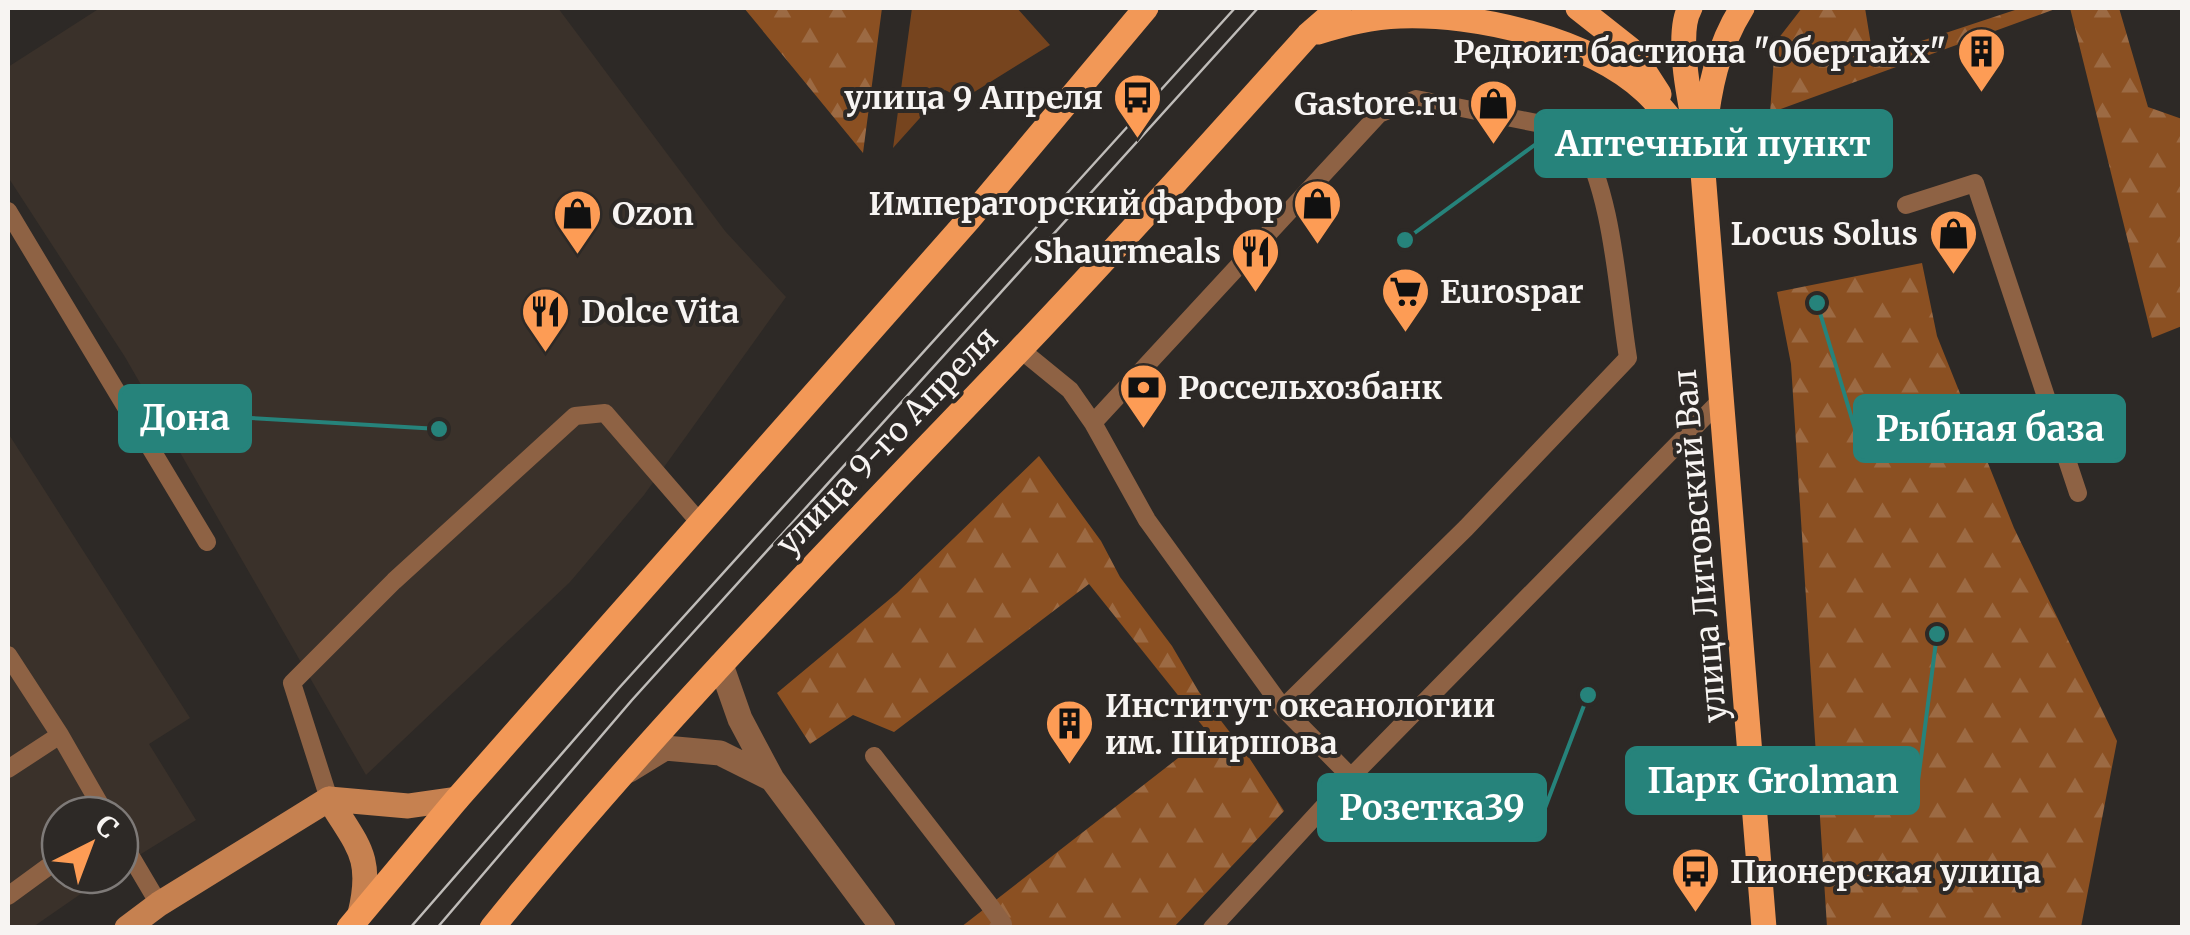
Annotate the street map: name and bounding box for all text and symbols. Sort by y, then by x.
building icon: Редюит бастиона "Обертайх" [1955,26,2007,94]
place label: Редюит бастиона "Обертайх" [1453,32,1946,72]
bus stop icon: улица 9 Апреля [1112,72,1164,140]
place label: улица 9 Апреля [844,78,1103,118]
shop icon: Gastore.ru [1467,78,1519,146]
place label: Gastore.ru [1294,84,1458,124]
callout: Аптечный пункт [1536,111,1891,176]
text: Аптечный пункт [1554,122,1871,166]
shop icon: Императорский фарфор [1292,178,1344,246]
place label: Императорский фарфор [869,184,1283,224]
shop icon: Ozon [551,188,603,256]
place label: Ozon [612,194,694,234]
shop icon: Locus Solus [1927,208,1979,276]
place label: Locus Solus [1731,214,1918,254]
restaurant icon: Shaurmeals [1230,226,1282,294]
place label: Shaurmeals [1033,232,1221,272]
supermarket icon: Eurospar [1379,266,1431,334]
place label: Eurospar [1440,272,1584,312]
restaurant icon: Dolce Vita [520,286,572,354]
place label: Dolce Vita [581,292,740,332]
street label: улица 9-го Апреля [768,318,1006,564]
bank icon: Россельхозбанк [1117,362,1169,430]
place label: Россельхозбанк [1178,368,1442,408]
street label: улица Литовский Вал [1665,368,1735,724]
callout: Дона [120,386,250,451]
text: Дона [140,396,230,440]
callout: Рыбная база [1855,396,2124,461]
text: Рыбная база [1875,407,2105,451]
place label: Институт океанологии им. Ширшова [1105,686,1495,763]
building icon: Институт океанологии им. Ширшова [1044,698,1096,766]
callout: Парк Grolman [1627,748,1918,813]
text: Парк Grolman [1647,759,1899,803]
callout: Розетка39 [1319,775,1545,840]
text: Розетка39 [1339,786,1525,830]
north arrow [40,795,140,895]
text: С [88,807,126,846]
bus stop icon: Пионерская улица [1669,846,1721,914]
place label: Пионерская улица [1730,852,2041,892]

